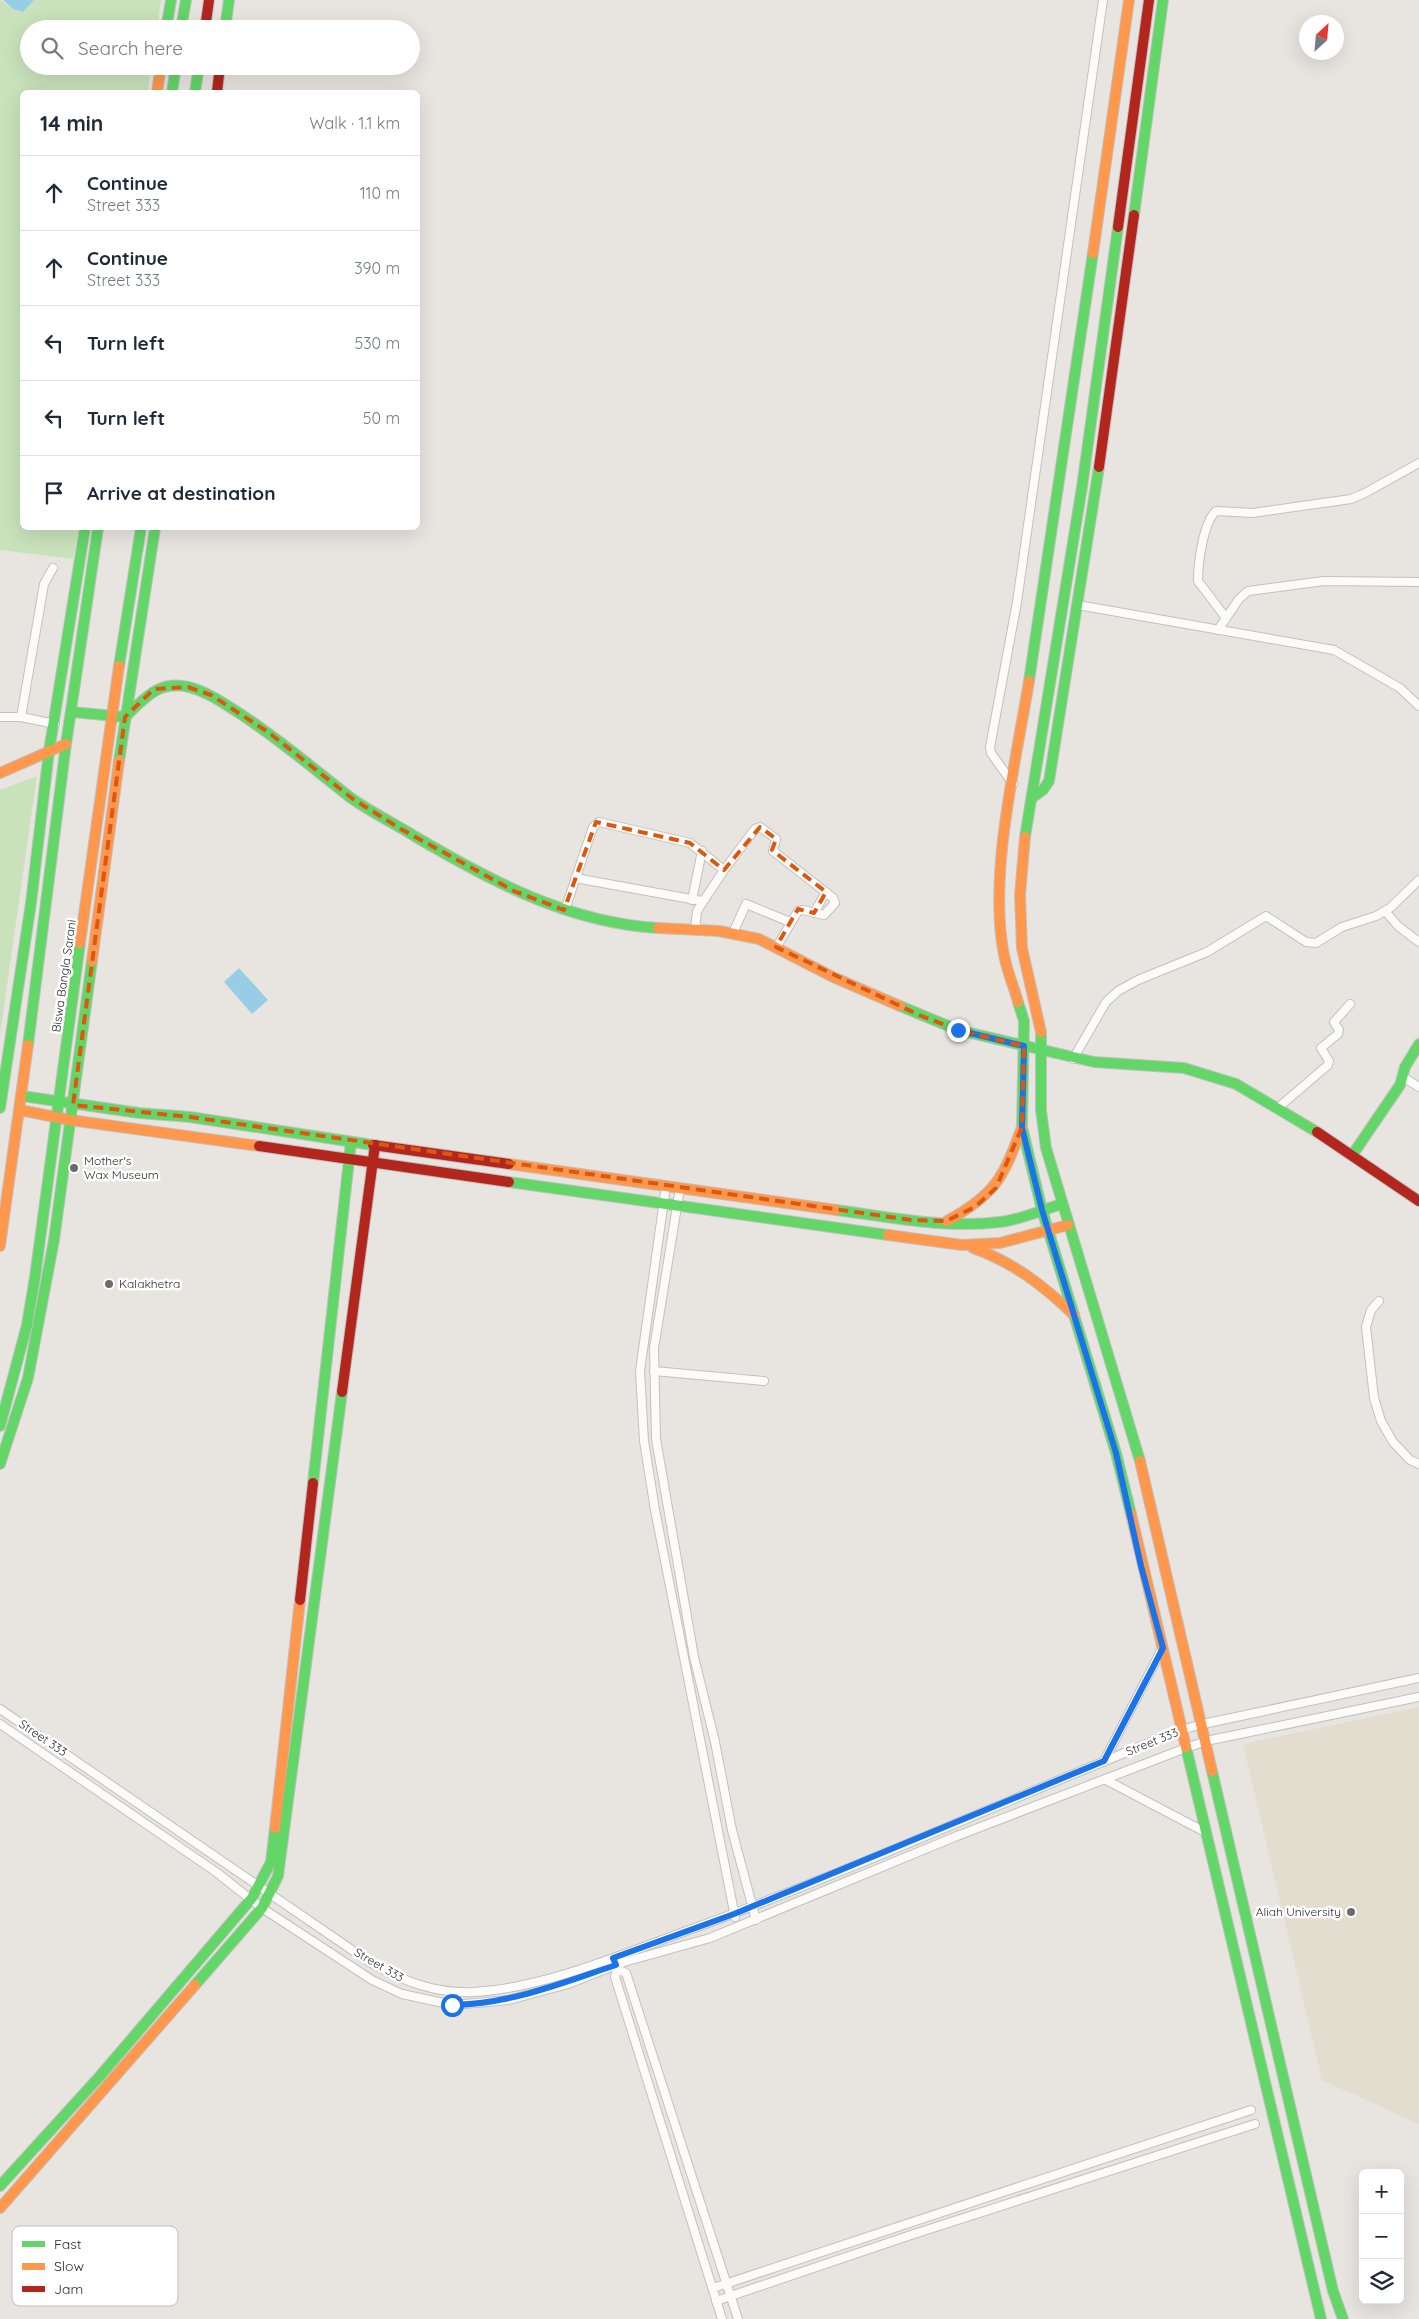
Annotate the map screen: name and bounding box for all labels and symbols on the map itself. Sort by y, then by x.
north arrow [1299,15,1344,60]
street label: Biswa Bangla Sarani [48,919,79,1033]
route end [947,1019,970,1042]
place label: Mother's Wax Museum [84,1153,159,1182]
marker: Mother's Wax Museum [68,1162,80,1174]
place label: Kalakhetra [119,1276,180,1291]
marker: Kalakhetra [103,1278,115,1290]
street label: Street 333 [16,1716,70,1759]
street label: Street 333 [1124,1724,1180,1759]
place label: Aliah University [1256,1904,1341,1919]
marker: Aliah University [1345,1906,1357,1918]
street label: Street 333 [352,1944,407,1985]
route start [441,1994,464,2017]
legend [12,2226,178,2306]
text: Fast [54,2235,82,2253]
text: Slow [54,2257,84,2275]
text: Jam [54,2280,83,2298]

